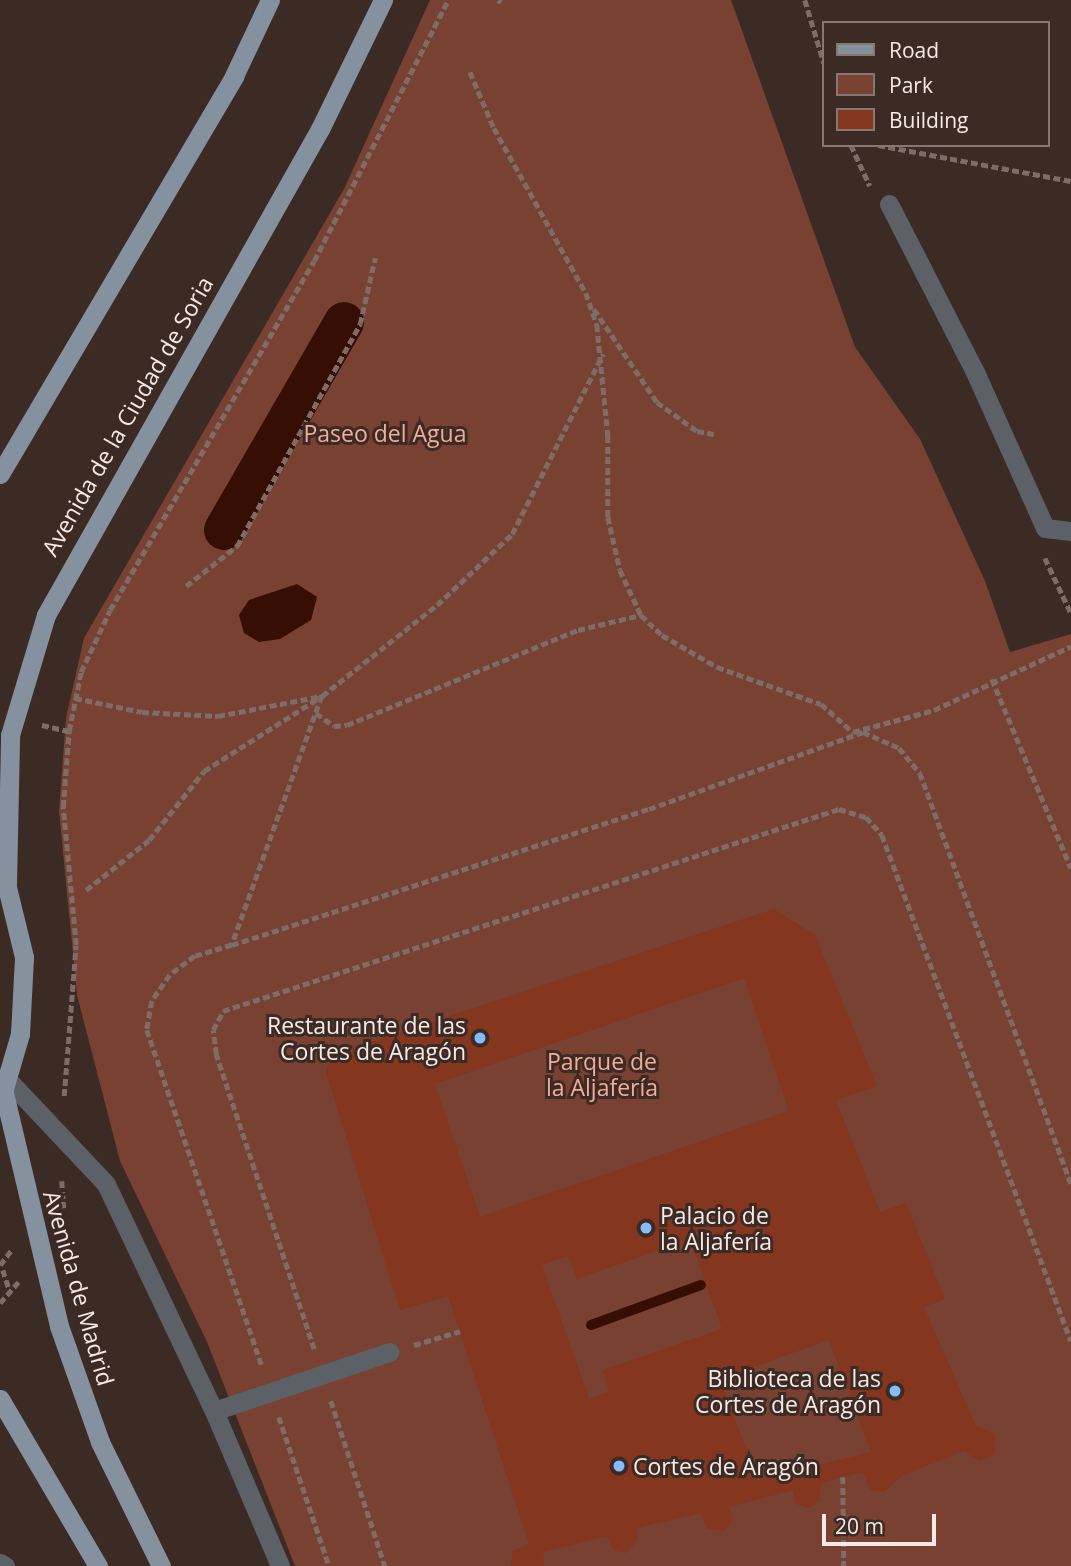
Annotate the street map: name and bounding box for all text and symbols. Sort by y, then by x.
legend [822,21,1050,147]
text: Road [889,36,939,64]
text: Park [889,71,933,99]
text: Building [889,106,968,134]
street label: Avenida de la Ciudad de Soria [36,271,218,561]
park label: Paseo del Agua [304,419,466,447]
place label: Restaurante de las Cortes de Aragón [267,1011,466,1065]
marker: Restaurante de las Cortes de Aragón [472,1030,488,1046]
park label: Parque de la Aljafería [546,1047,658,1101]
street label: Avenida de Madrid [38,1187,120,1389]
place label: Palacio de la Aljafería [660,1201,772,1255]
marker: Palacio de la Aljafería [638,1220,654,1236]
place label: Biblioteca de las Cortes de Aragón [695,1364,881,1418]
marker: Biblioteca de las Cortes de Aragón [887,1383,903,1399]
place label: Cortes de Aragón [633,1452,819,1480]
marker: Cortes de Aragón [611,1458,627,1474]
scale bar [826,1500,940,1544]
text: 20 m [835,1512,884,1540]

